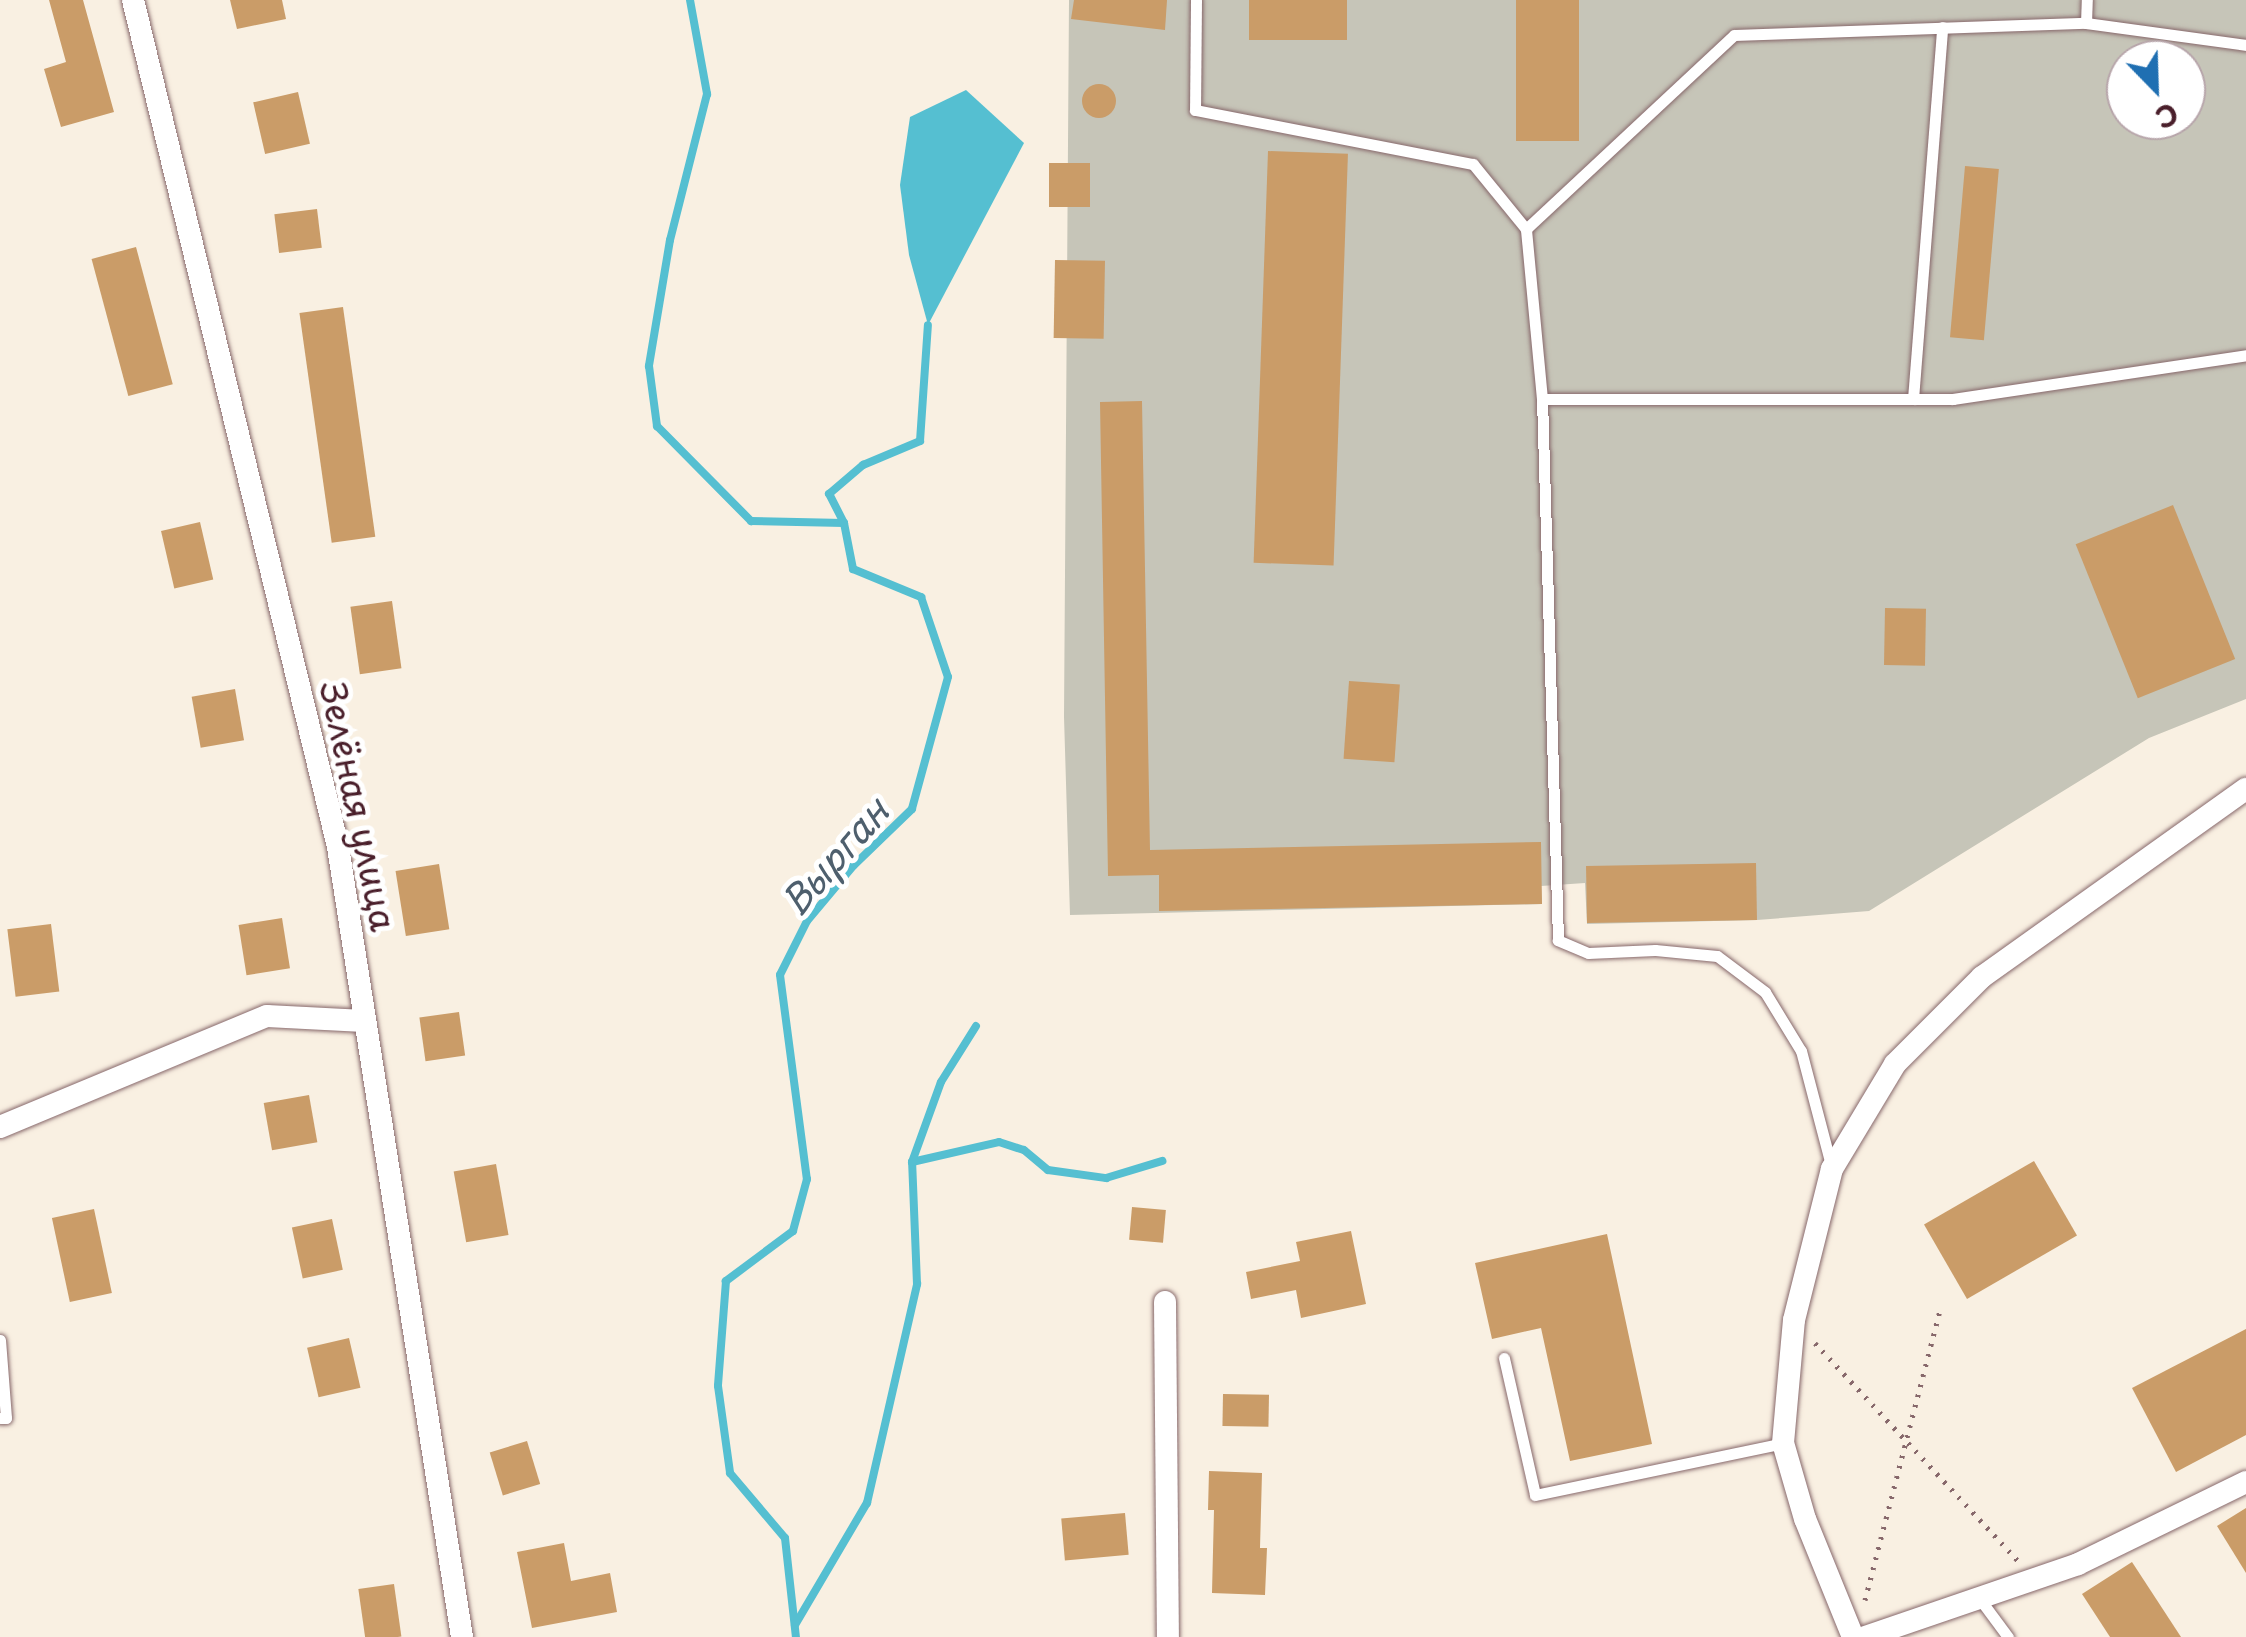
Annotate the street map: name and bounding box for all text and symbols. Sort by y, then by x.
north arrow [2106,40,2206,140]
text: С [2149,92,2185,140]
street label: Зелёная улица [312,676,406,936]
water label: Вырган [771,788,897,924]

